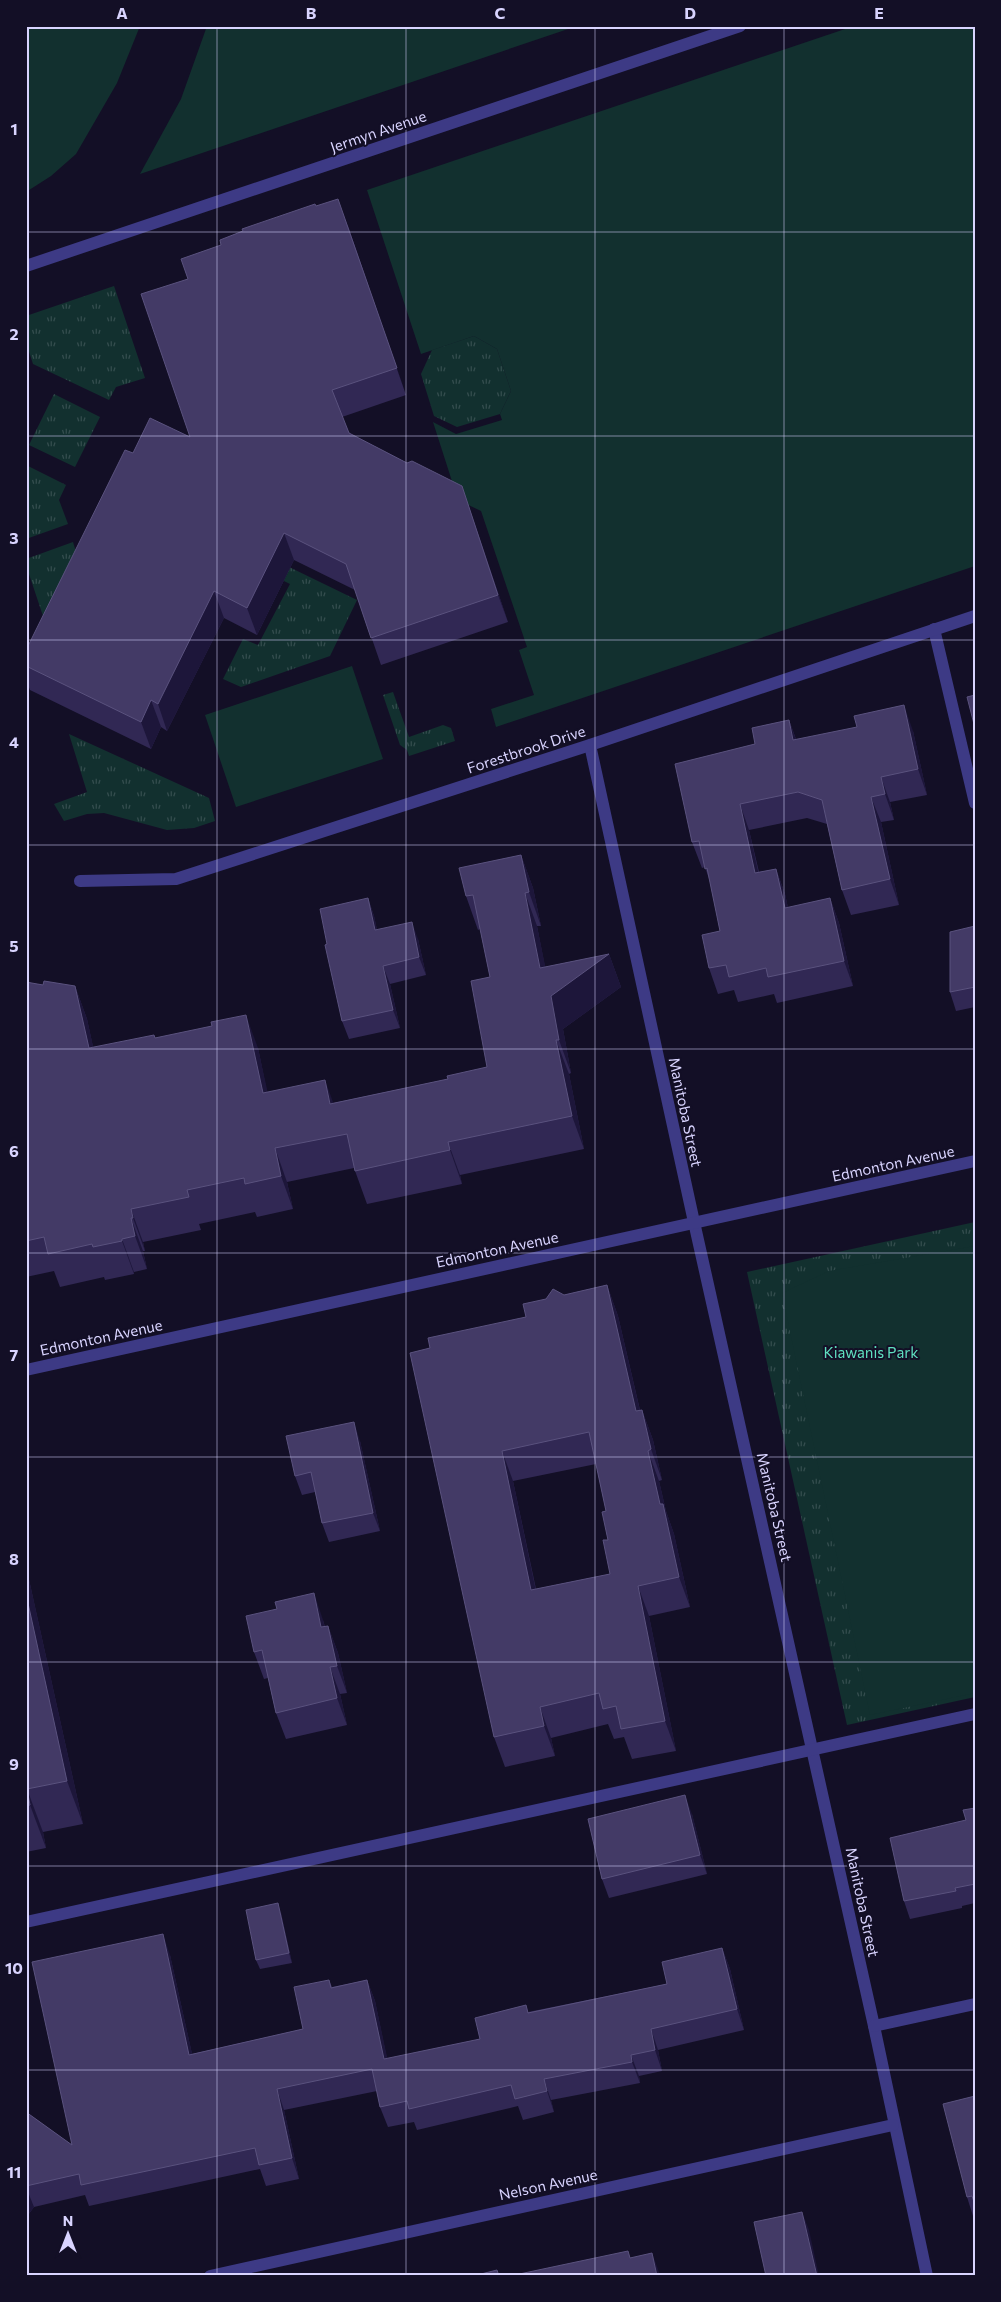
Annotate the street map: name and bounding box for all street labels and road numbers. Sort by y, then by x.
street label: Jermyn Avenue [328,106,428,156]
street label: Forestbrook Drive [464,721,588,777]
street label: Manitoba Street [666,1056,706,1168]
street label: Edmonton Avenue [830,1141,956,1185]
street label: Edmonton Avenue [434,1227,560,1271]
street label: Edmonton Avenue [38,1315,164,1359]
street label: Manitoba Street [754,1451,796,1563]
street label: Manitoba Street [843,1846,883,1958]
street label: Nelson Avenue [497,2165,599,2203]

